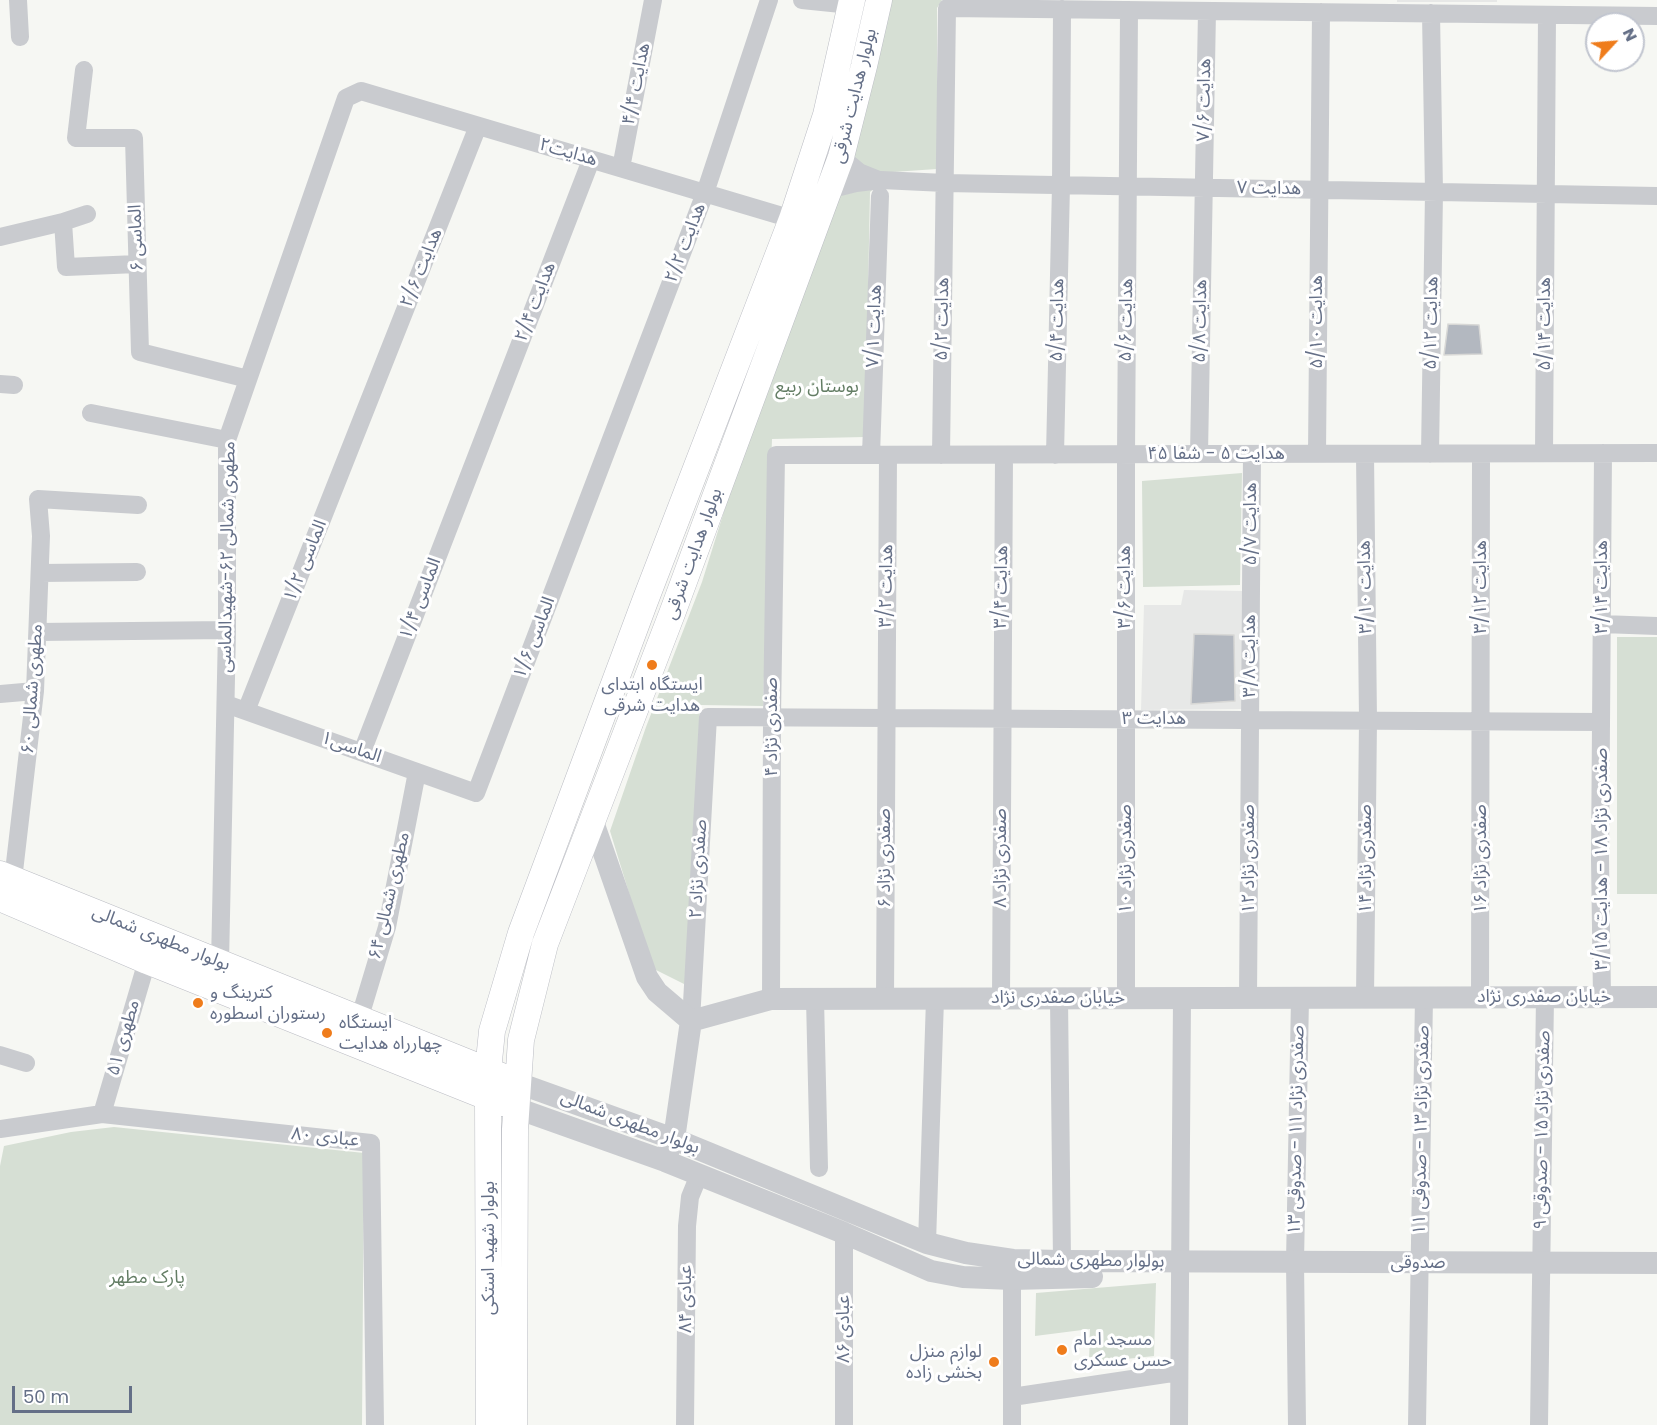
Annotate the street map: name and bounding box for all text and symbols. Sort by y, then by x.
north arrow [1585,12,1645,72]
text: N [1617,24,1643,45]
street label: بولوار هدایت شرقی [828,26,882,166]
street label: هدایت ۴/۴ [618,41,656,127]
street label: هدایت ۷/۶ [1193,58,1217,142]
street label: هدایت۲ [536,134,600,172]
street label: هدایت ۷ [1237,178,1301,200]
street label: هدایت ۲/۲ [661,200,711,286]
street label: الماسی ۶ [125,204,149,272]
street label: هدایت ۲/۶ [396,225,448,311]
street label: هدایت ۲/۴ [511,259,561,345]
street label: هدایت ۵/۱۰ [1306,275,1328,369]
street label: هدایت ۵/۱۲ [1420,276,1444,370]
street label: هدایت ۵/۲ [931,277,955,361]
street label: هدایت ۵/۱۴ [1534,277,1556,371]
street label: هدایت ۵/۴ [1046,278,1070,362]
street label: هدایت ۵/۶ [1115,278,1139,362]
street label: هدایت ۵/۸ [1189,279,1213,363]
street label: هدایت ۷/۱ [863,284,887,368]
park label: بوستان ربیع [775,376,859,398]
street label: مطهری شمالی ۶۲-شهیدالماسی [215,441,241,673]
street label: هدایت ۵ - شفا ۴۵ [1147,443,1285,465]
street label: هدایت ۵/۷ [1240,482,1262,566]
street label: بولوار هدایت شرقی [660,485,728,623]
street label: الماسی ۱/۲ [280,517,332,605]
street label: هدایت ۳/۱۰ [1354,540,1378,634]
street label: هدایت ۳/۱۲ [1470,540,1492,634]
street label: هدایت ۳/۱۴ [1591,540,1613,634]
street label: هدایت ۳/۲ [875,544,899,628]
street label: هدایت ۳/۴ [990,545,1014,629]
street label: هدایت ۳/۶ [1114,545,1136,629]
street label: الماسی ۱/۴ [396,555,446,643]
street label: الماسی ۱/۶ [510,594,560,682]
street label: هدایت ۳/۸ [1239,614,1261,698]
street label: مطهری شمالی ۶۰ [18,623,48,755]
marker: ایستگاه ابتدای هدایت شرقی [645,658,659,672]
place label: ایستگاه ابتدای هدایت شرقی [601,674,703,716]
street label: صفدری نژاد ۴ [761,677,783,777]
street label: هدایت ۳ [1122,708,1186,730]
street label: الماسی۱ [318,728,384,768]
street label: صفدری نژاد ۱۸ - هدایت ۳/۱۵ [1591,748,1613,970]
street label: صفدری نژاد ۱۰ [1115,804,1137,914]
street label: صفدری نژاد ۱۲ [1238,804,1260,914]
street label: صفدری نژاد ۱۴ [1355,804,1377,914]
street label: صفدری نژاد ۱۶ [1470,804,1492,914]
street label: صفدری نژاد ۶ [874,808,896,908]
street label: صفدری نژاد ۸ [990,808,1012,908]
street label: صفدری نژاد ۲ [686,819,712,919]
street label: مطهری شمالی ۶۴ [365,830,415,962]
street label: بولوار مطهری شمالی [89,901,233,977]
place label: کترینگ و رستوران اسطوره [210,982,326,1024]
street label: خیابان صفدری نژاد [1477,986,1611,1008]
street label: خیابان صفدری نژاد [991,987,1125,1009]
marker: کترینگ و رستوران اسطوره [191,996,205,1010]
street label: مطهری ۵۱ [103,998,145,1078]
place label: ایستگاه چهارراه هدایت [339,1012,442,1054]
street label: صفدری نژاد ۱۱ - صدوقی ۱۳ [1284,1025,1310,1235]
street label: صفدری نژاد ۱۳ - صدوقی ۱۱ [1409,1025,1435,1235]
marker: ایستگاه چهارراه هدایت [320,1026,334,1040]
street label: صفدری نژاد ۱۵ - صدوقی ۹ [1530,1030,1556,1230]
street label: بولوار مطهری شمالی [558,1087,702,1159]
street label: عبادی ۸۰ [290,1124,360,1152]
street label: بولوار شهید استکی [478,1181,500,1315]
street label: بولوار مطهری شمالی [1017,1249,1165,1273]
street label: صدوقی [1390,1252,1446,1274]
street label: عبادی ۸۴ [675,1265,697,1333]
park label: پارک مطهر [109,1267,185,1289]
street label: عبادی ۸۶ [833,1295,855,1363]
place label: مسجد امام حسن عسکری [1074,1329,1172,1372]
place label: لوازم منزل بخشی زاده [906,1341,982,1384]
marker: مسجد امام حسن عسکری [1055,1343,1069,1357]
marker: لوازم منزل بخشی زاده [987,1355,1001,1369]
scale bar [15,1374,135,1412]
text: 50 m [23,1384,69,1409]

